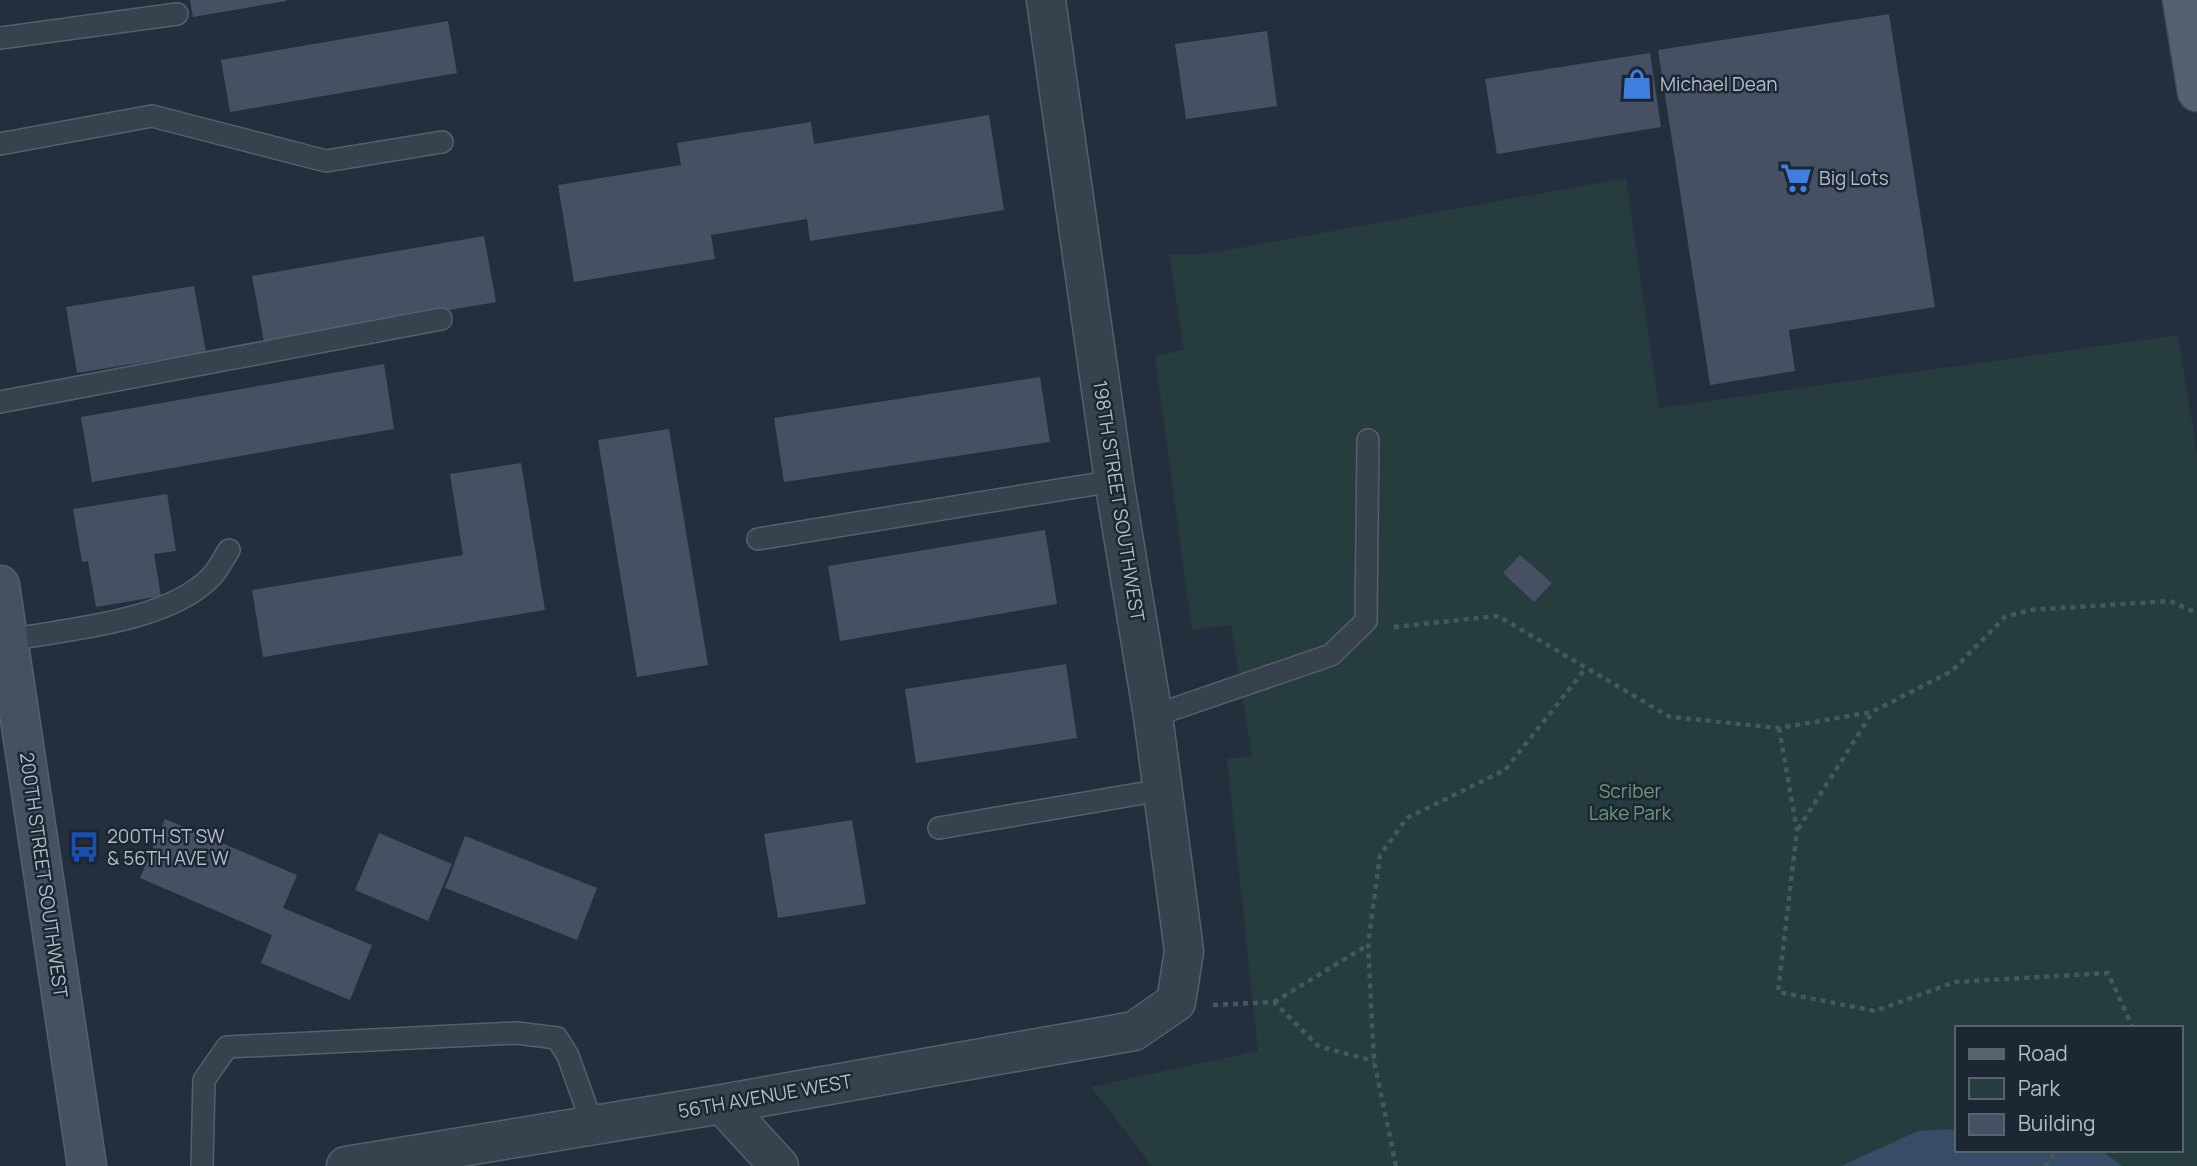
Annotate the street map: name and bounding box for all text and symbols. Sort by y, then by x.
shop icon: Michael Dean [1620,67,1654,101]
place label: Michael Dean [1660,71,1778,97]
supermarket icon: Big Lots [1779,161,1813,195]
place label: Big Lots [1819,165,1889,191]
street label: 198TH STREET SOUTHWEST [1087,379,1151,624]
street label: 200TH STREET SOUTHWEST [14,751,74,1000]
park label: Scriber Lake Park [1589,778,1672,826]
place label: 200TH ST SW & 56TH AVE W [107,823,229,871]
bus stop icon: 200TH ST SW & 56TH AVE W [67,830,101,864]
legend [1955,1026,2183,1152]
text: Road [2018,1039,2068,1067]
street label: 56TH AVENUE WEST [676,1068,855,1124]
text: Park [2018,1074,2060,1102]
text: Building [2018,1109,2095,1137]

